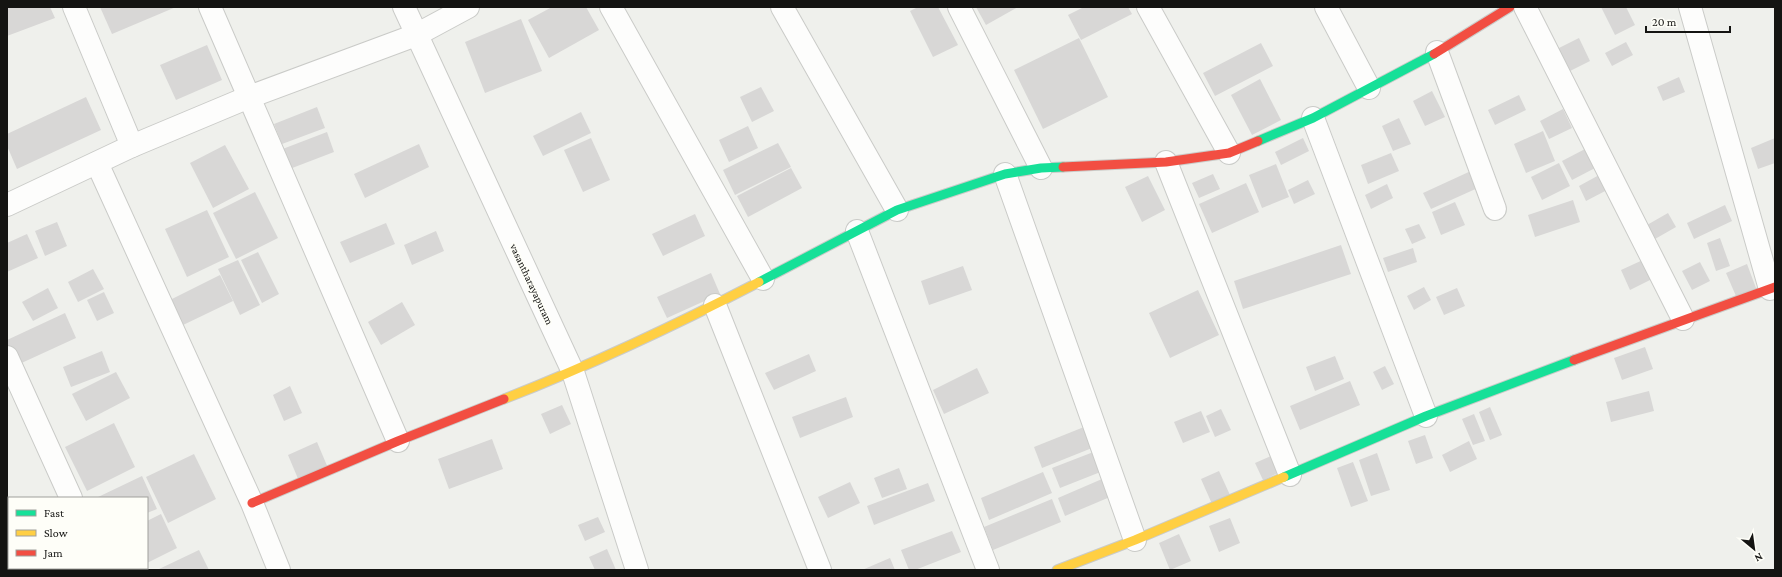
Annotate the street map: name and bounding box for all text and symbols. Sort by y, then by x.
scale bar [1646,8,1730,34]
text: 20 m [1652,15,1677,29]
street label: vasantharayapuram [507,241,556,327]
legend [8,497,148,569]
text: Fast [44,506,65,520]
text: Slow [44,526,68,540]
north arrow [1734,529,1774,569]
text: Jam [43,546,63,560]
text: N [1752,551,1765,565]

